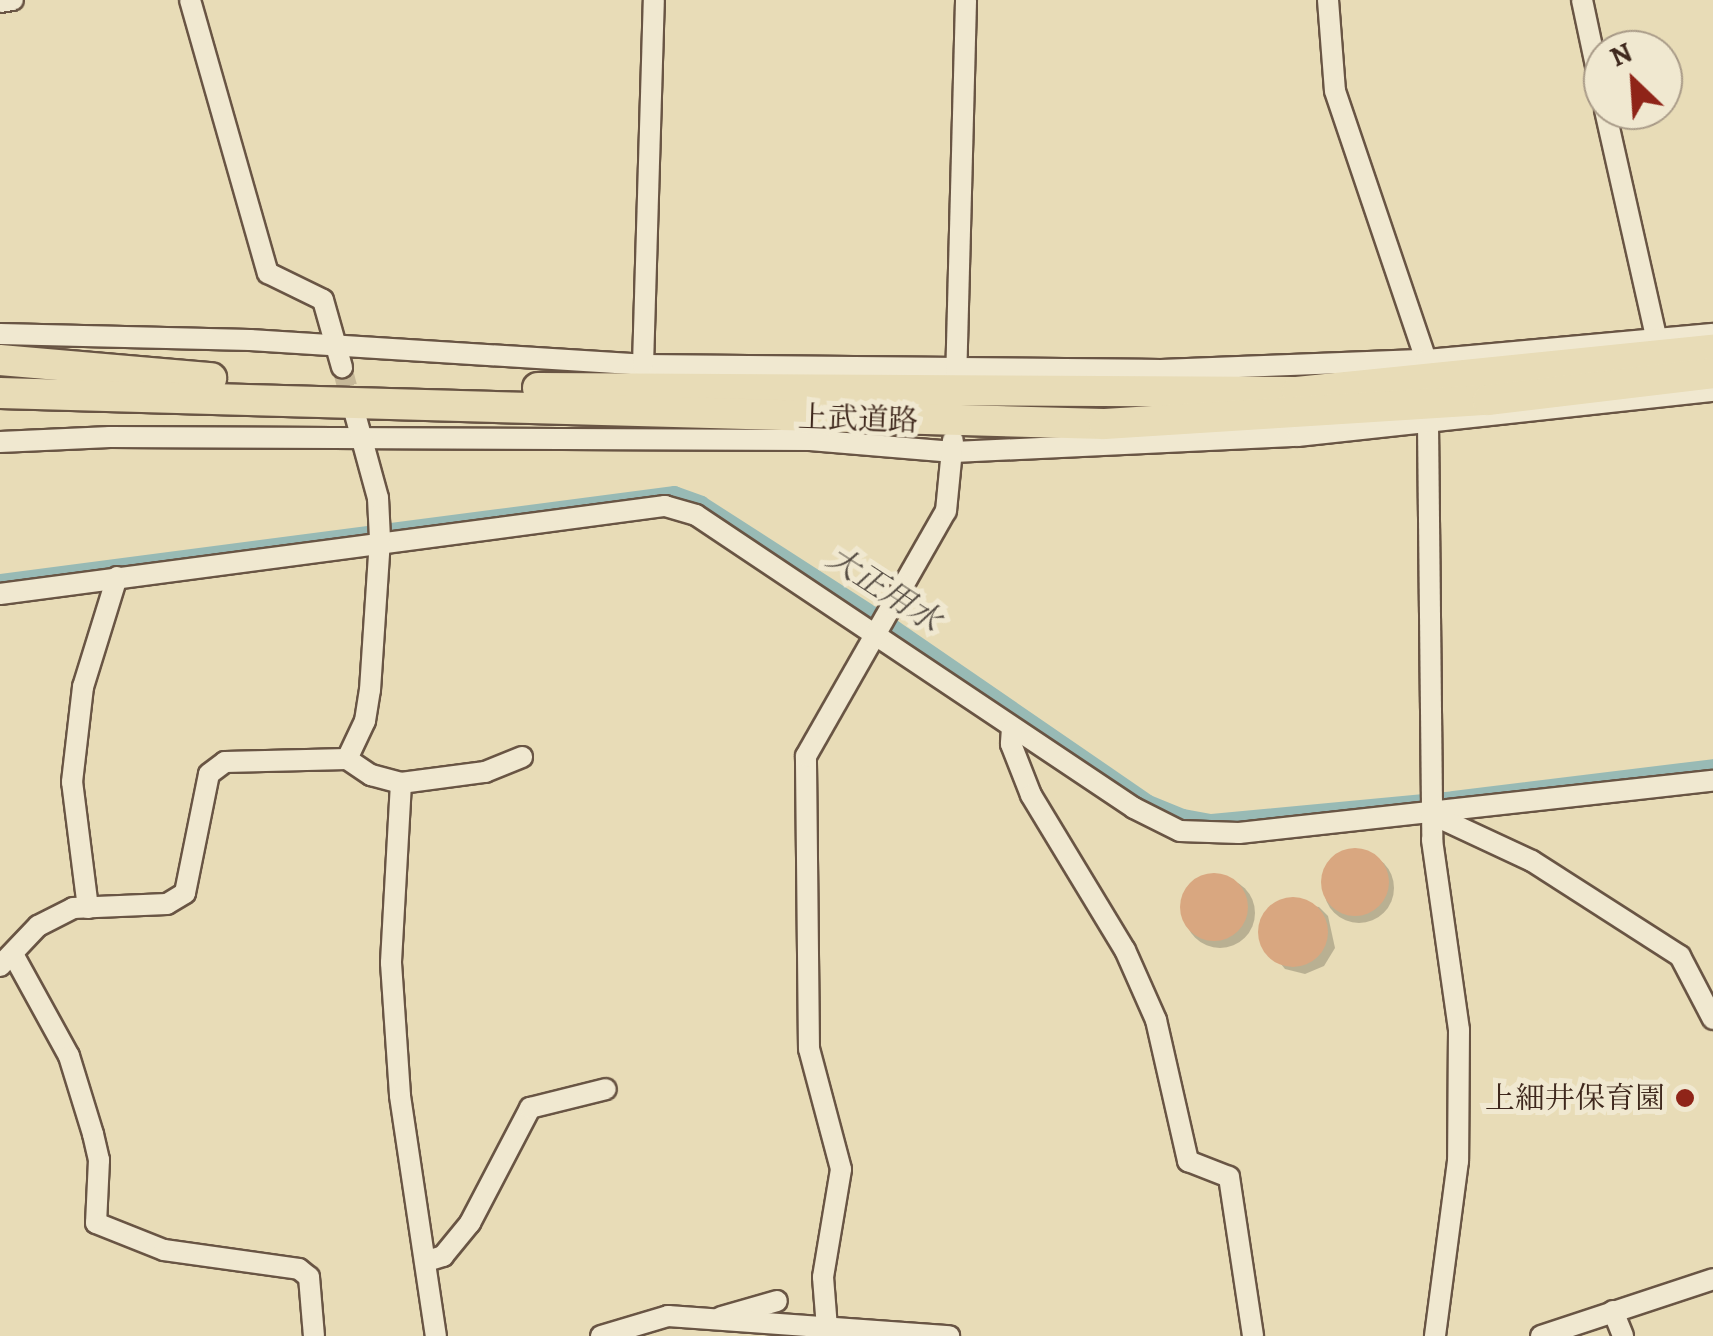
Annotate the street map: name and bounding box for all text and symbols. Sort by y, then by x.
north arrow [1583,30,1683,130]
text: N [1604,33,1638,76]
street label: 上武道路 [797,399,919,439]
water label: 大正用水 [820,538,948,640]
place label: 上細井保育園 [1485,1080,1665,1116]
marker: 上細井保育園 [1674,1087,1696,1109]

